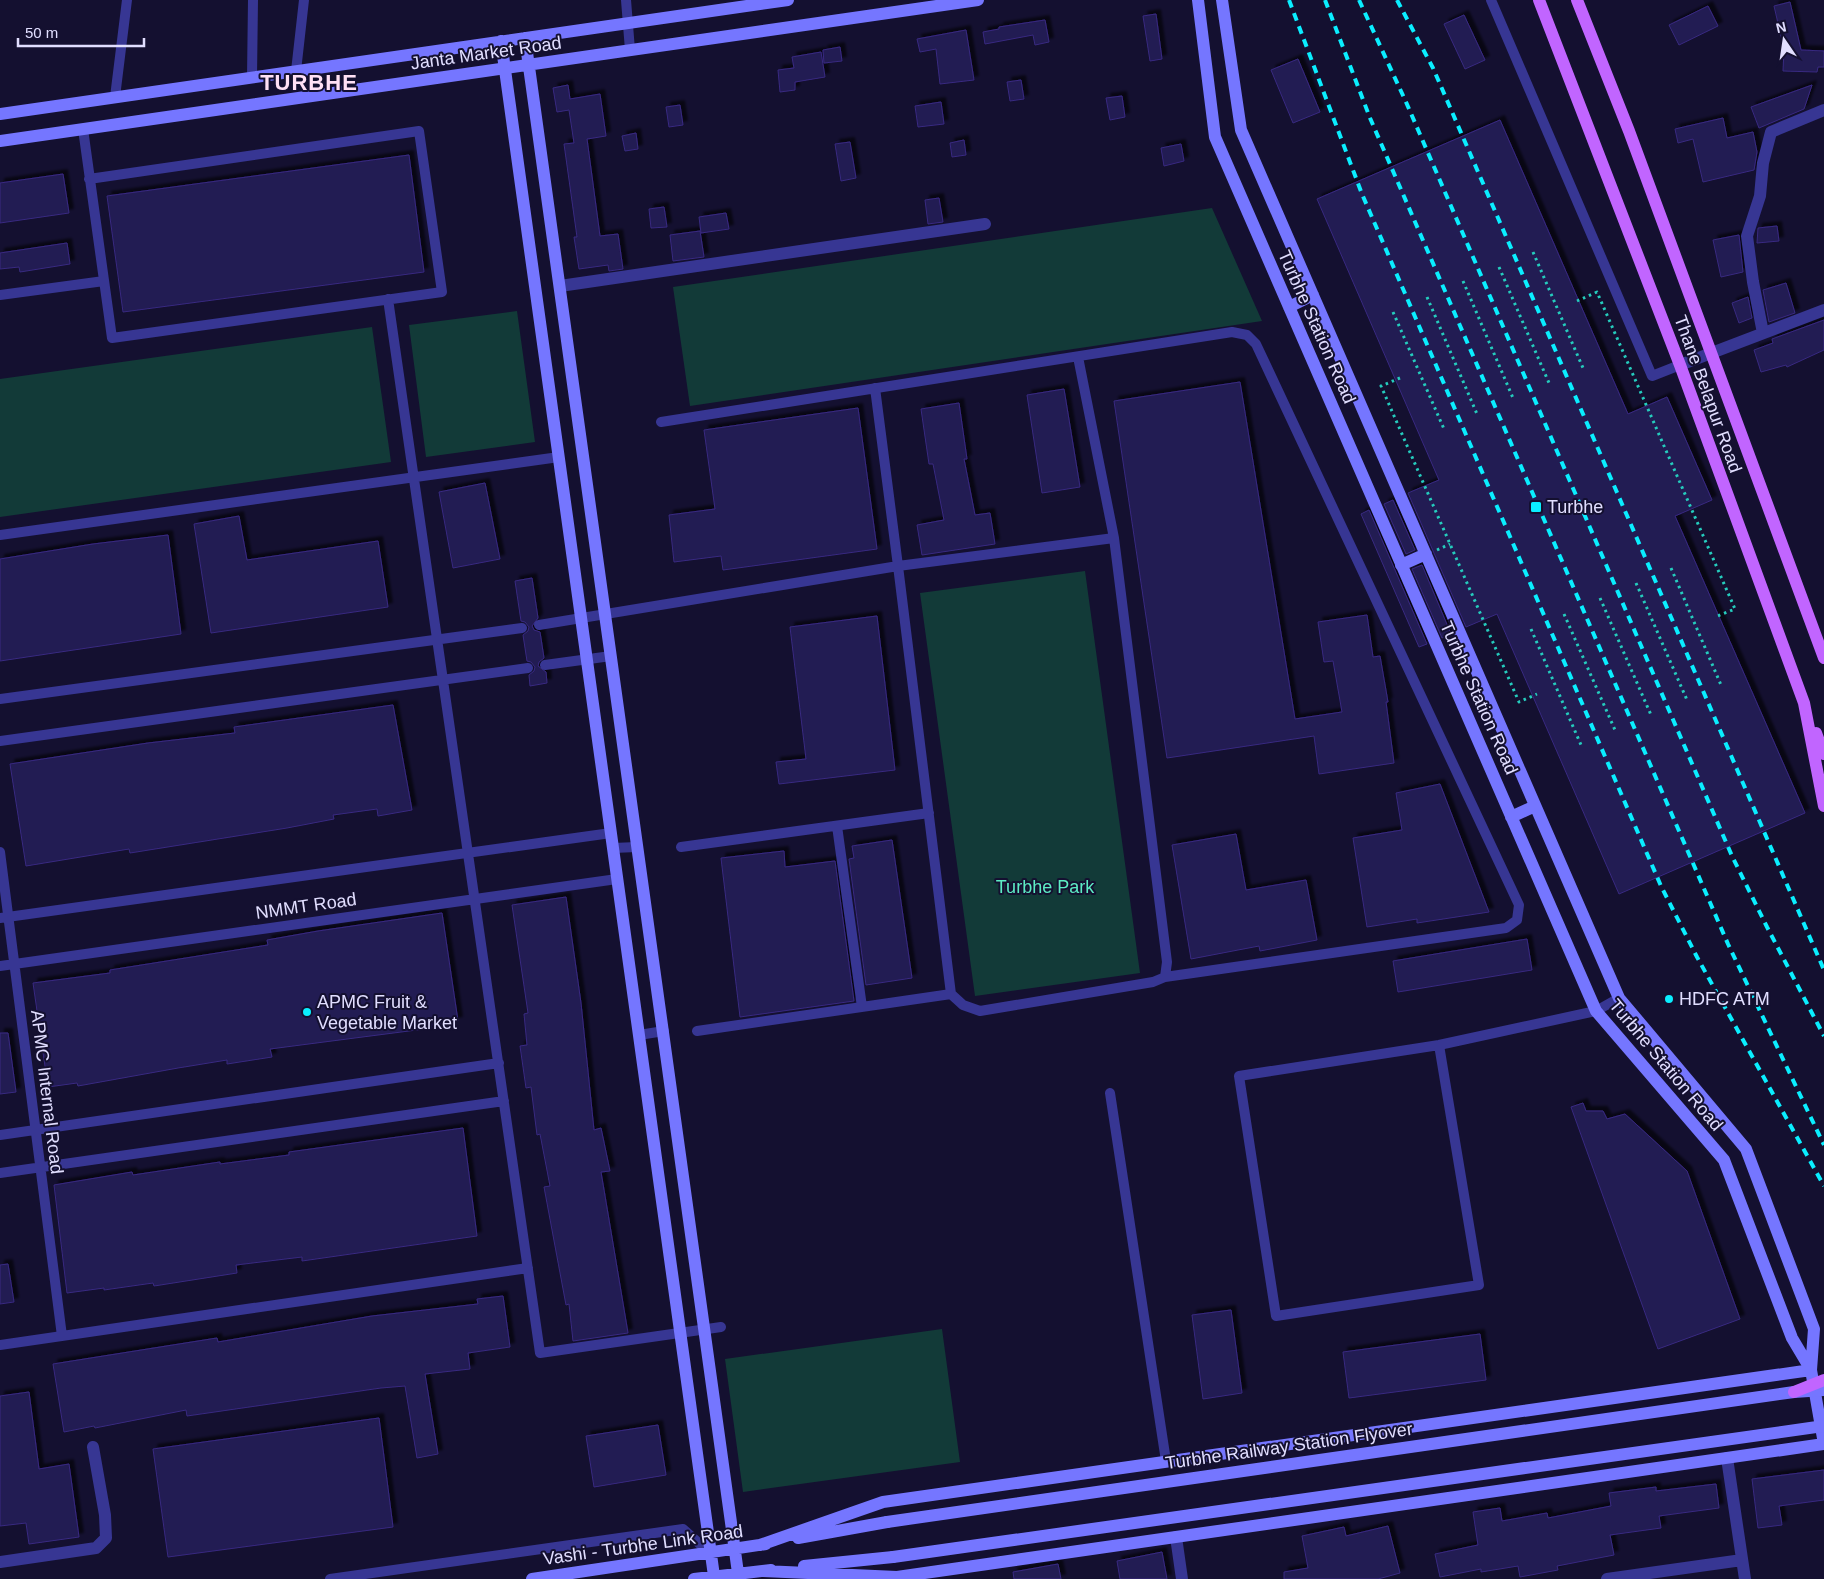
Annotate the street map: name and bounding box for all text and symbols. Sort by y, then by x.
scale bar [18,15,144,47]
north arrow [1759,15,1809,65]
text: N [1774,18,1788,36]
text: 50 m [25,24,58,41]
street label: Janta Market Road [409,33,563,73]
district label: TURBHE [260,70,358,95]
street label: Turbhe Station Road [1274,247,1360,407]
street label: Thane Belapur Road [1670,313,1746,475]
place label: Turbhe [1547,497,1603,517]
marker: Turbhe [1529,500,1543,514]
street label: Turbhe Station Road [1436,618,1522,778]
park label: Turbhe Park [996,877,1095,897]
street label: NMMT Road [254,889,358,923]
place label: HDFC ATM [1679,989,1770,1009]
place label: APMC Fruit & Vegetable Market [317,992,457,1033]
marker: HDFC ATM [1663,993,1675,1005]
street label: Turbhe Station Road [1605,995,1727,1135]
marker: APMC Fruit & Vegetable Market [301,1006,313,1018]
street label: APMC Internal Road [27,1009,67,1175]
street label: Turbhe Railway Station Flyover [1164,1419,1414,1473]
street label: Vashi - Turbhe Link Road [542,1521,744,1569]

